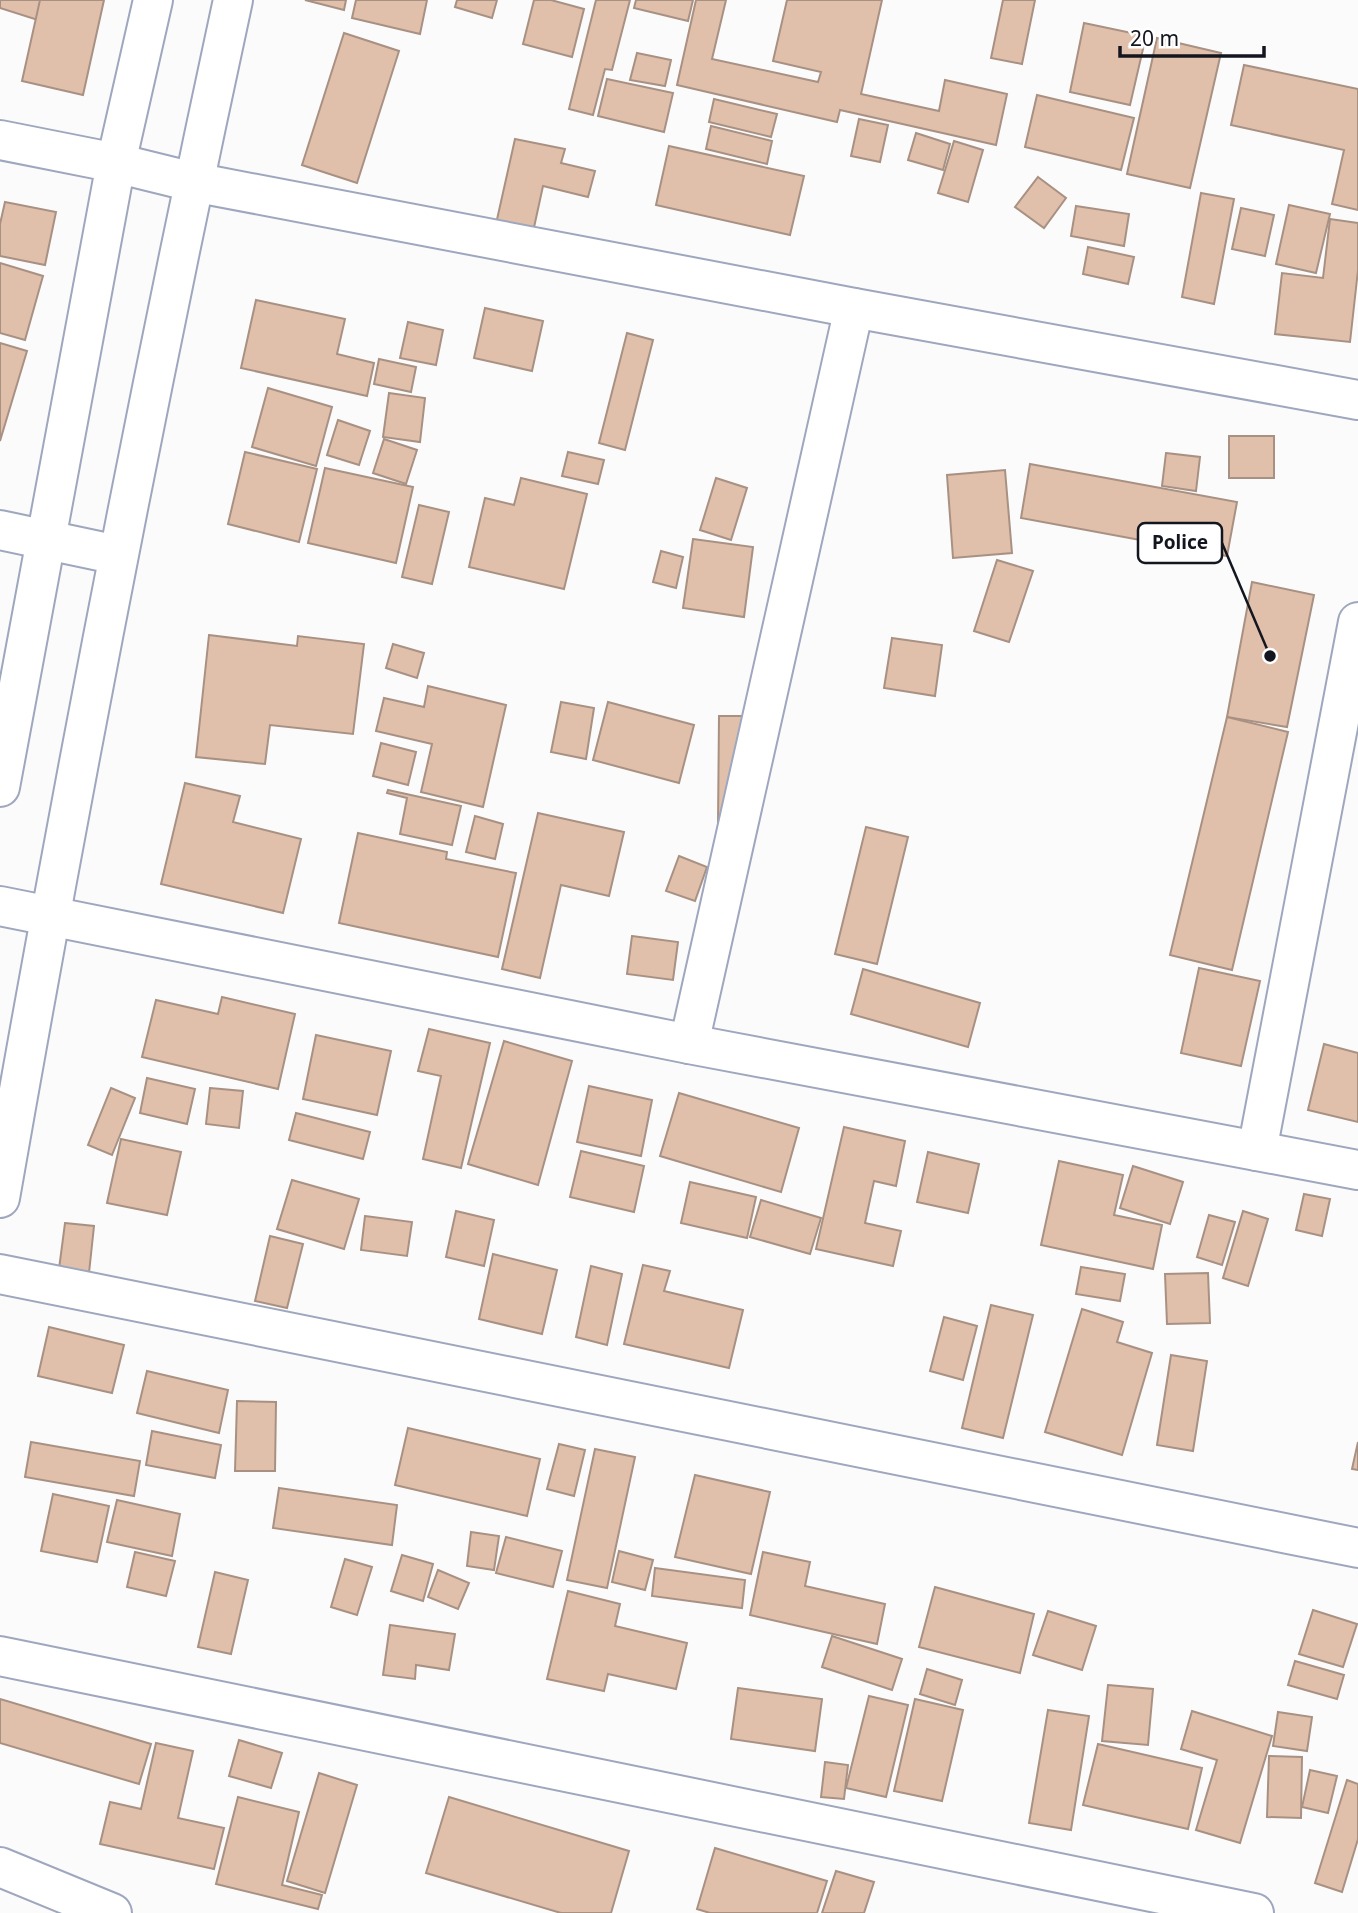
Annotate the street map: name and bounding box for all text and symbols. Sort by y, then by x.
scale bar [1120,14,1264,58]
text: 20 m [1130,24,1179,52]
callout: Police [1138,523,1222,563]
text: Police [1152,529,1208,555]

